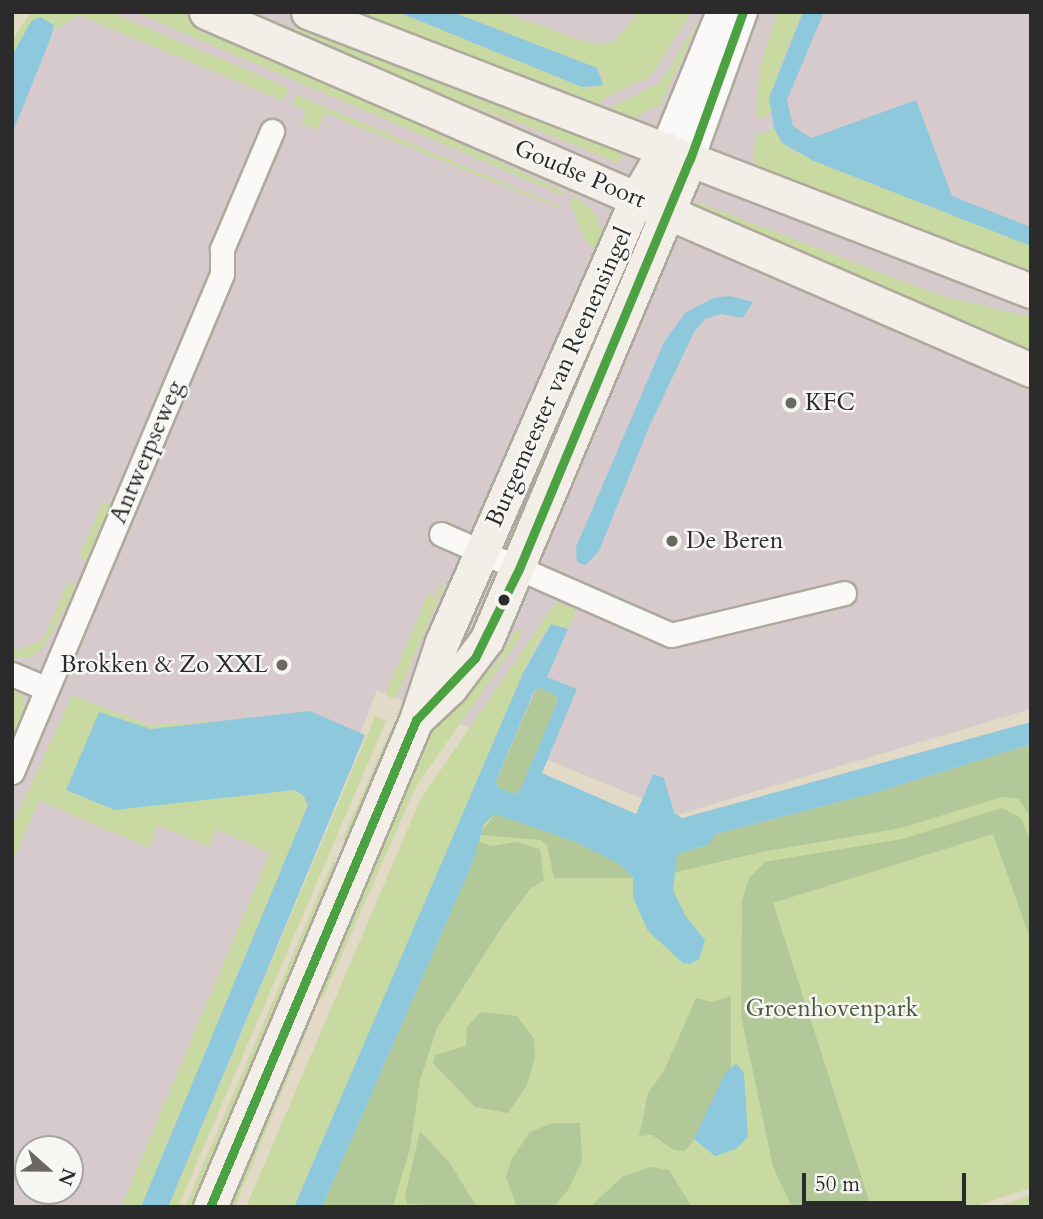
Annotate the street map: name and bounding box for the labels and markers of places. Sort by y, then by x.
place label: KFC [805,389,855,417]
marker: KFC [783,395,799,411]
place label: De Beren [686,527,783,555]
marker: De Beren [664,533,680,549]
unlabelled marker [497,593,511,607]
place label: Brokken & Zo XXL [60,651,268,679]
marker: Brokken & Zo XXL [274,657,290,673]

